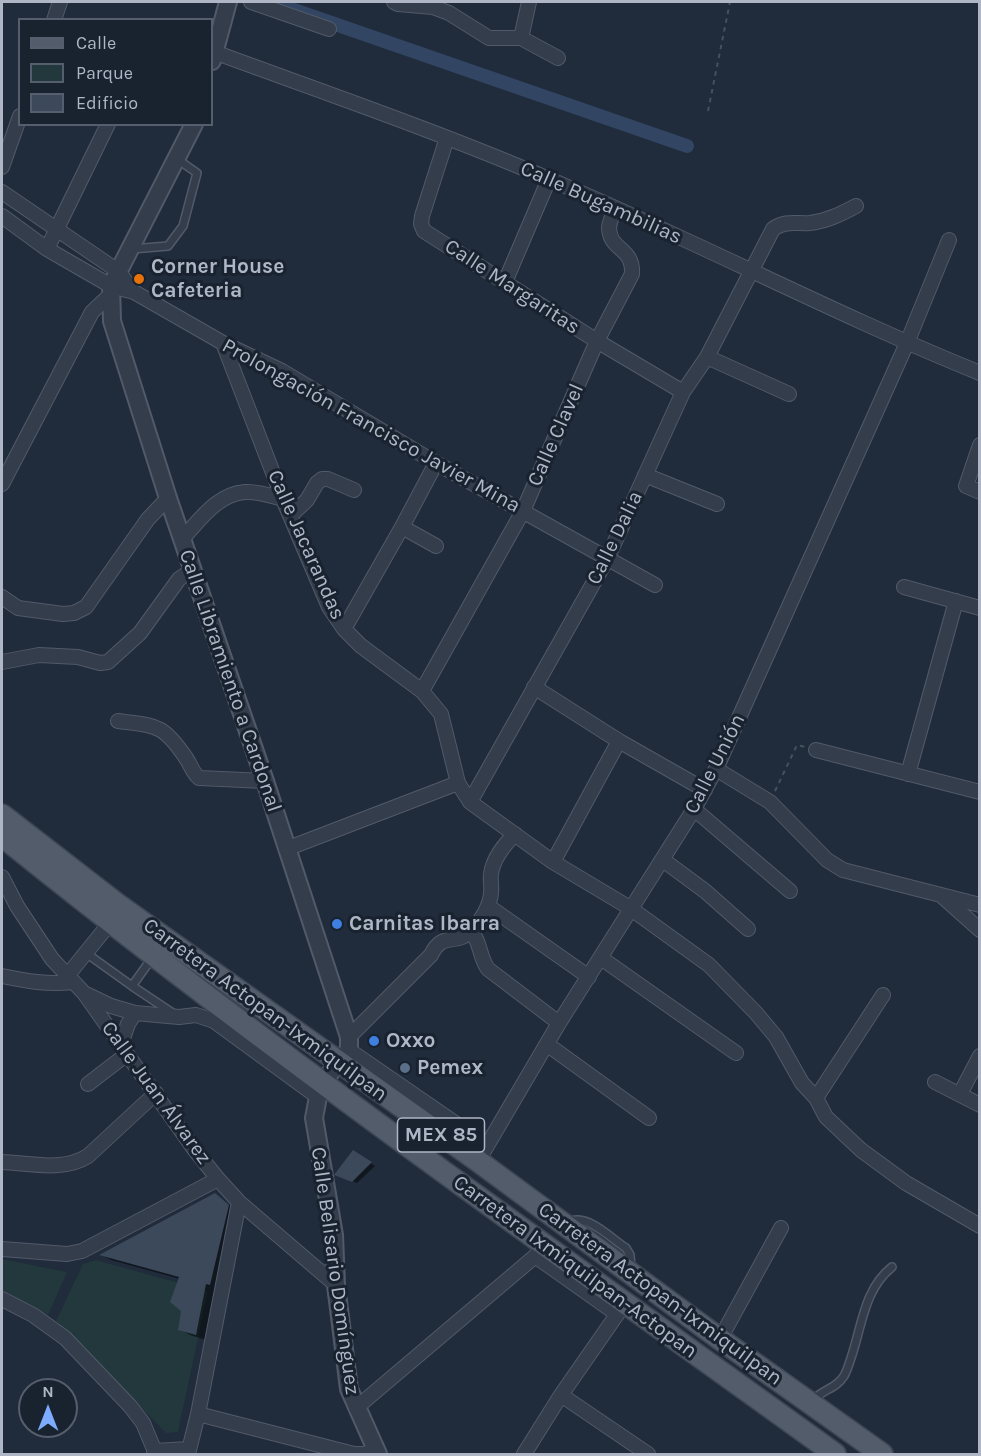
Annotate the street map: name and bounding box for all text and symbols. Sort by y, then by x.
legend [18,18,213,126]
text: Calle [76,32,116,54]
text: Parque [76,62,133,84]
text: Edificio [76,92,138,114]
street label: Calle Bugambilias [516,156,686,250]
street label: Calle Margaritas [440,234,584,340]
place label: Corner House Cafeteria [151,254,284,304]
marker: Corner House Cafeteria [132,272,146,286]
street label: Prolongación Francisco Javier Mina [217,333,525,519]
street label: Calle Clavel [522,380,590,490]
street label: Calle Jacarandas [262,466,350,624]
street label: Calle Dalia [582,487,648,589]
street label: Calle Libramiento a Cardonal [173,546,287,816]
street label: Calle Unión [679,710,751,818]
place label: Carnitas Ibarra [349,911,500,937]
street label: Carretera Actopan-Ixmiquilpan [138,913,392,1107]
marker: Carnitas Ibarra [330,917,344,931]
street label: Calle Juan Álvarez [96,1017,216,1169]
place label: Oxxo [386,1028,435,1054]
marker: Oxxo [367,1034,381,1048]
place label: Pemex [417,1055,483,1081]
marker: Pemex [398,1061,412,1075]
road number: MEX 85 [398,1118,484,1152]
street label: Calle Belisario Domínguez [305,1145,365,1397]
street label: Carretera Ixmiquilpan-Actopan [448,1170,702,1364]
street label: Carretera Actopan-Ixmiquilpan [533,1197,787,1391]
north arrow [18,1378,78,1438]
text: N [42,1382,54,1401]

